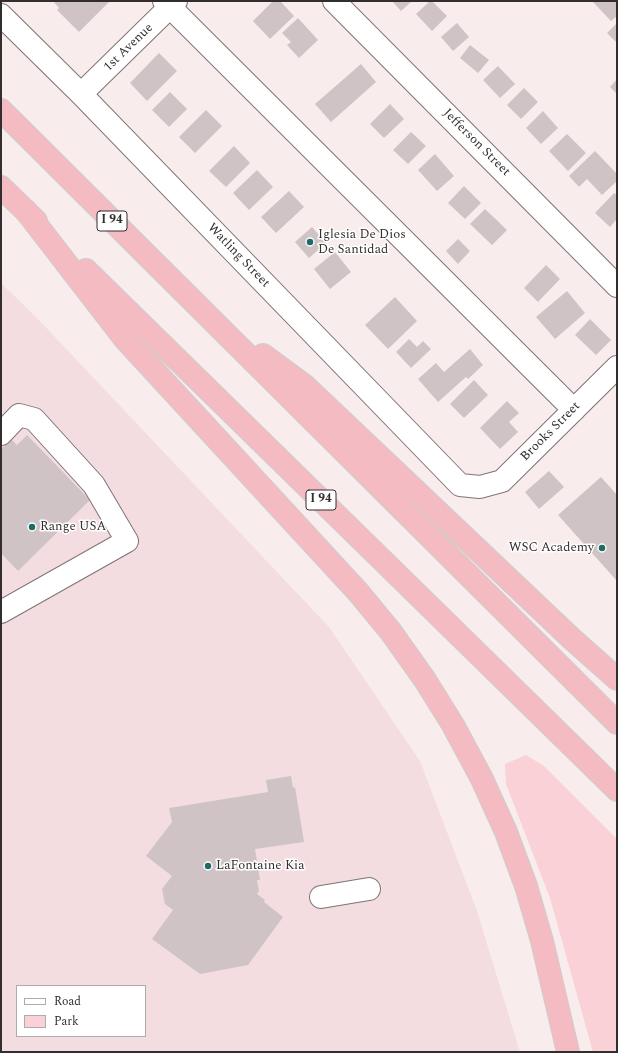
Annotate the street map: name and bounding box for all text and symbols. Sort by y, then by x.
street label: 1st Avenue [101,21,157,75]
street label: Jefferson Street [439,106,513,180]
road number: I 94 [97,211,127,231]
street label: Watling Street [203,221,273,291]
place label: Iglesia De Dios De Santidad [318,227,406,258]
marker: Iglesia De Dios De Santidad [305,237,315,247]
street label: Brooks Street [518,399,584,465]
road number: I 94 [306,490,336,510]
place label: Range USA [40,519,106,535]
marker: Range USA [27,522,37,532]
place label: WSC Academy [509,540,594,556]
marker: WSC Academy [597,543,607,553]
place label: LaFontaine Kia [216,858,305,874]
marker: LaFontaine Kia [203,861,213,871]
legend [16,985,146,1037]
text: Road [54,992,81,1011]
text: Park [54,1012,79,1031]

